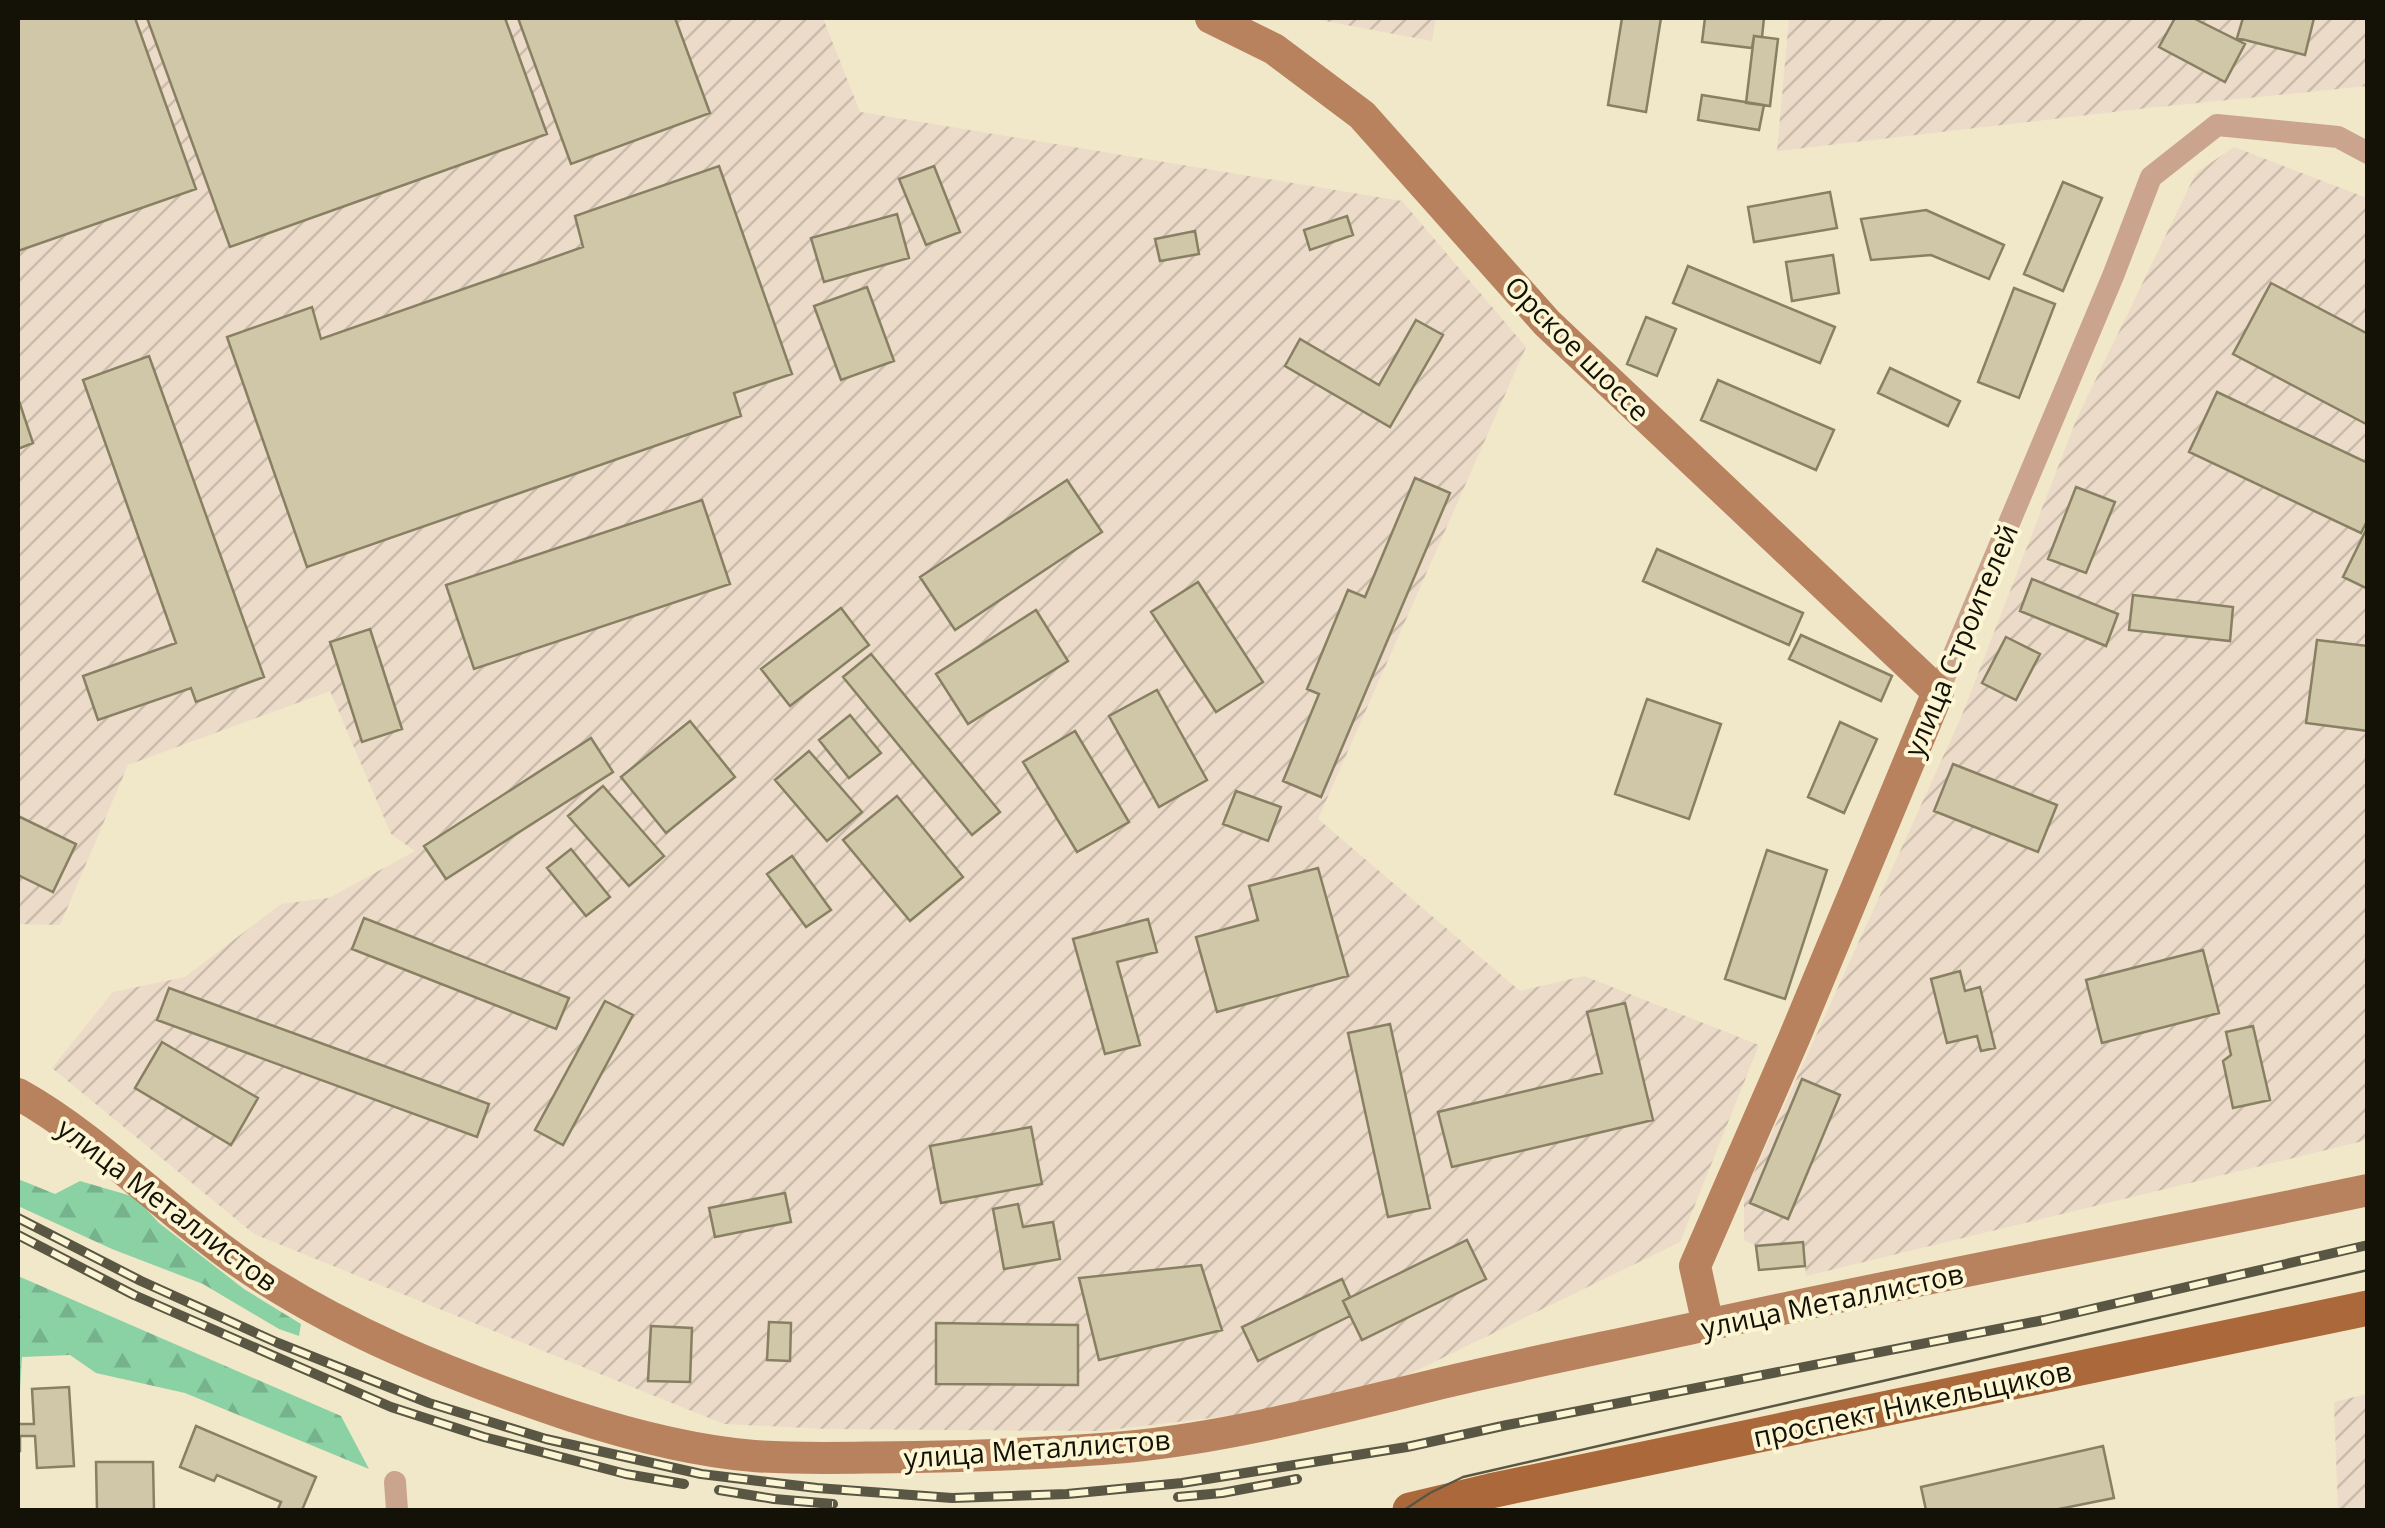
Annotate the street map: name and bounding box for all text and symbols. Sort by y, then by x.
street label: Орское шоссе [1497,267,1659,429]
street label: улица Строителей [1894,518,2026,762]
street label: улица Металлистов [50,1108,286,1300]
street label: улица Металлистов [1697,1254,1967,1346]
street label: проспект Никельщиков [1749,1351,2075,1455]
street label: улица Металлистов [902,1420,1172,1476]

